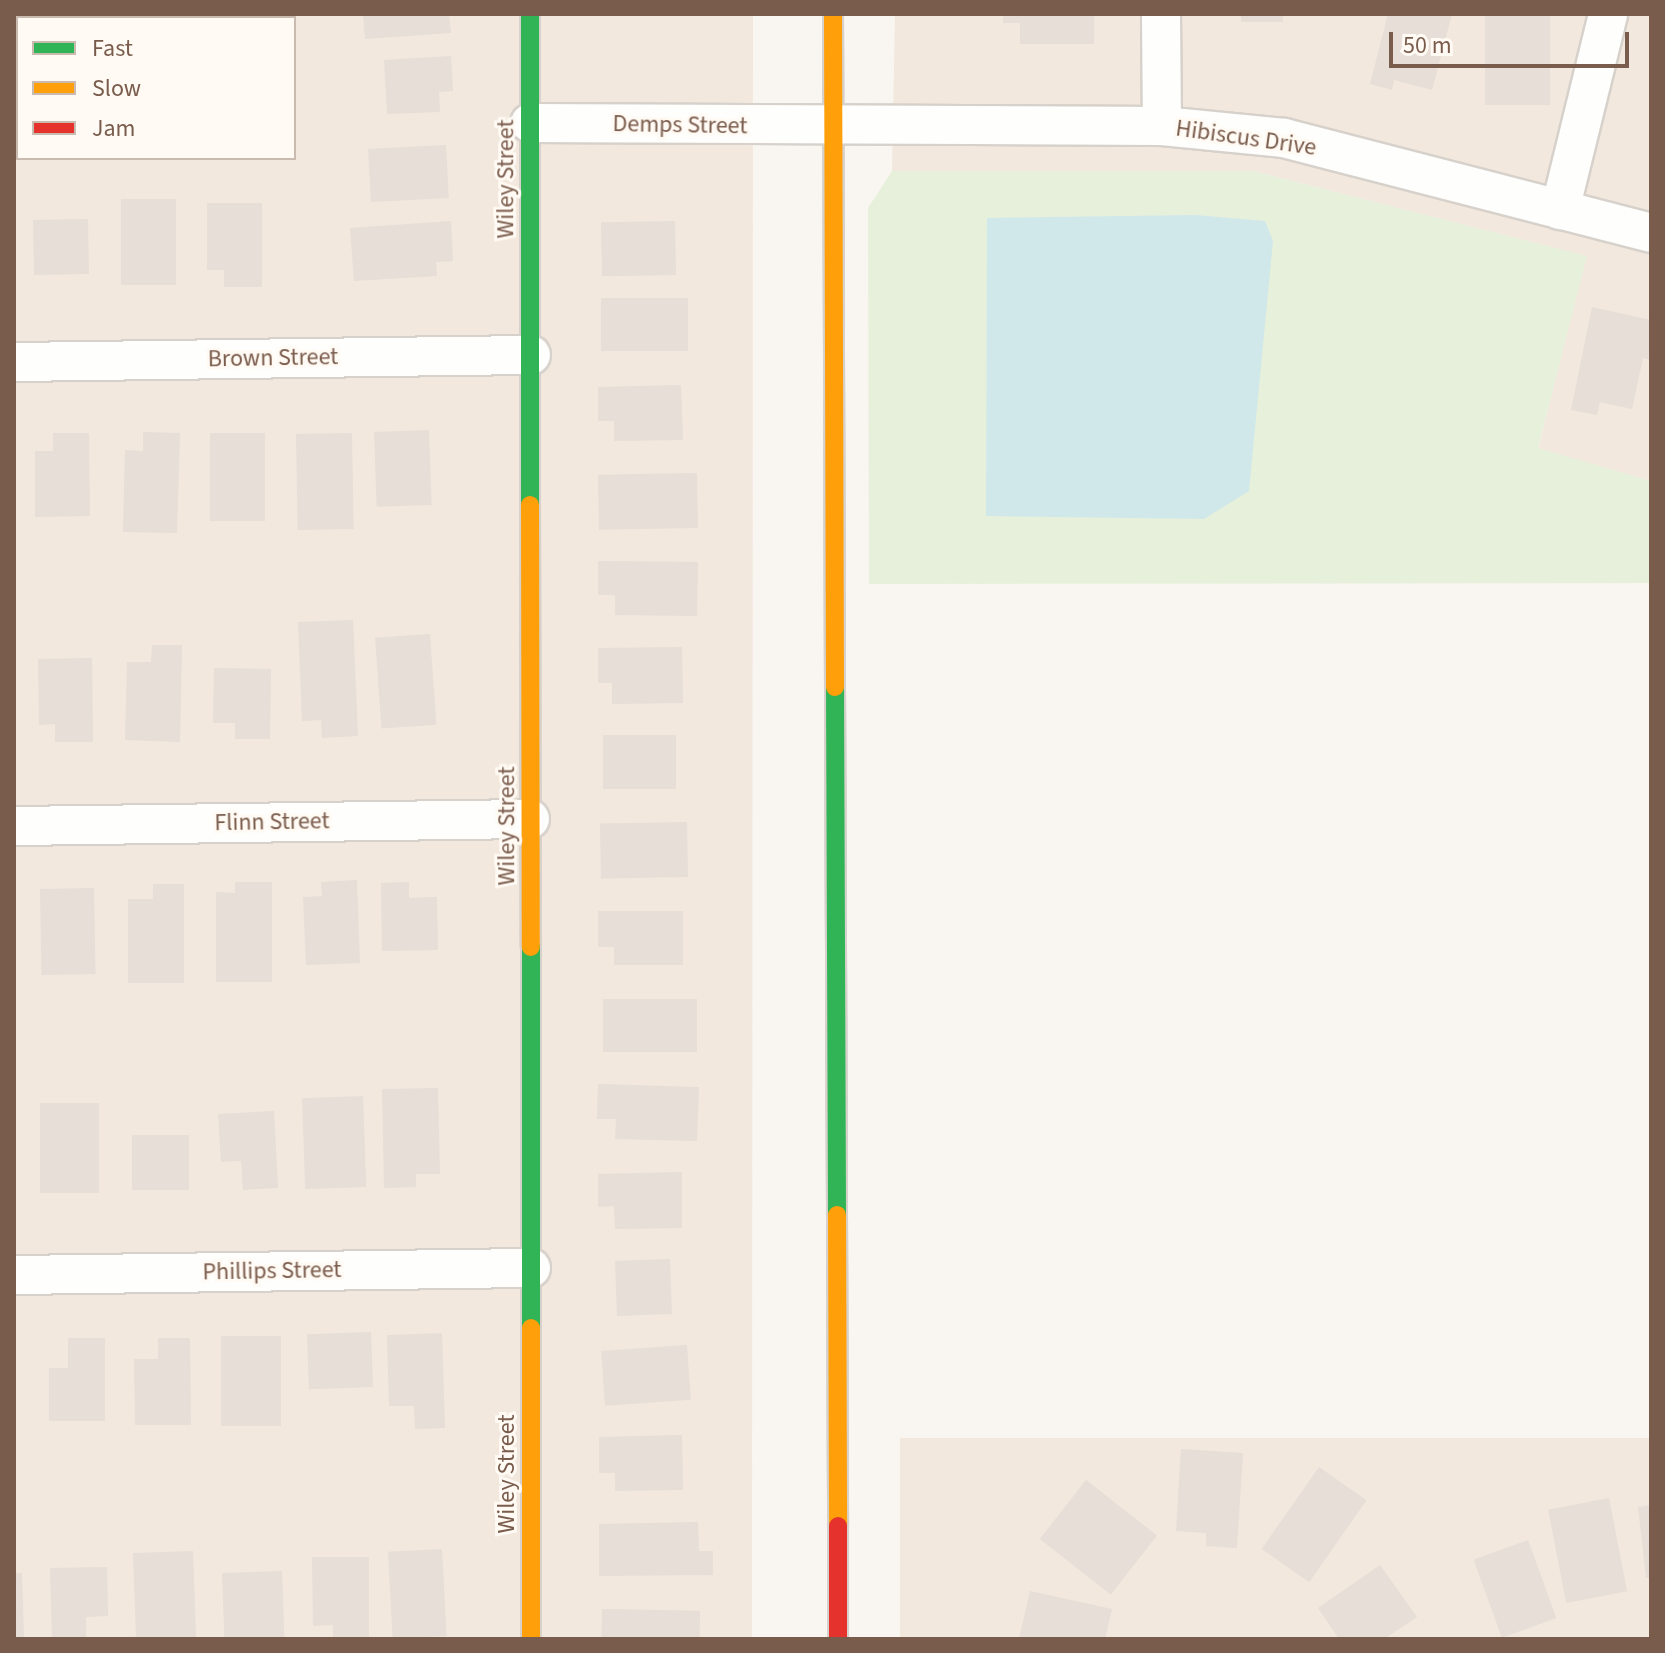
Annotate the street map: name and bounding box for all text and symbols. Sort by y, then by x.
legend [16,16,296,160]
scale bar [1393,16,1633,66]
text: 50 m [1403,28,1452,63]
text: Fast [92,31,133,66]
text: Slow [92,71,141,106]
street label: Demps Street [612,109,748,141]
text: Jam [92,111,136,146]
street label: Hibiscus Drive [1174,114,1318,162]
street label: Wiley Street [492,119,520,239]
street label: Brown Street [208,342,338,374]
street label: Wiley Street [493,766,521,886]
street label: Flinn Street [214,807,330,837]
street label: Phillips Street [202,1255,342,1287]
street label: Wiley Street [493,1414,521,1534]

